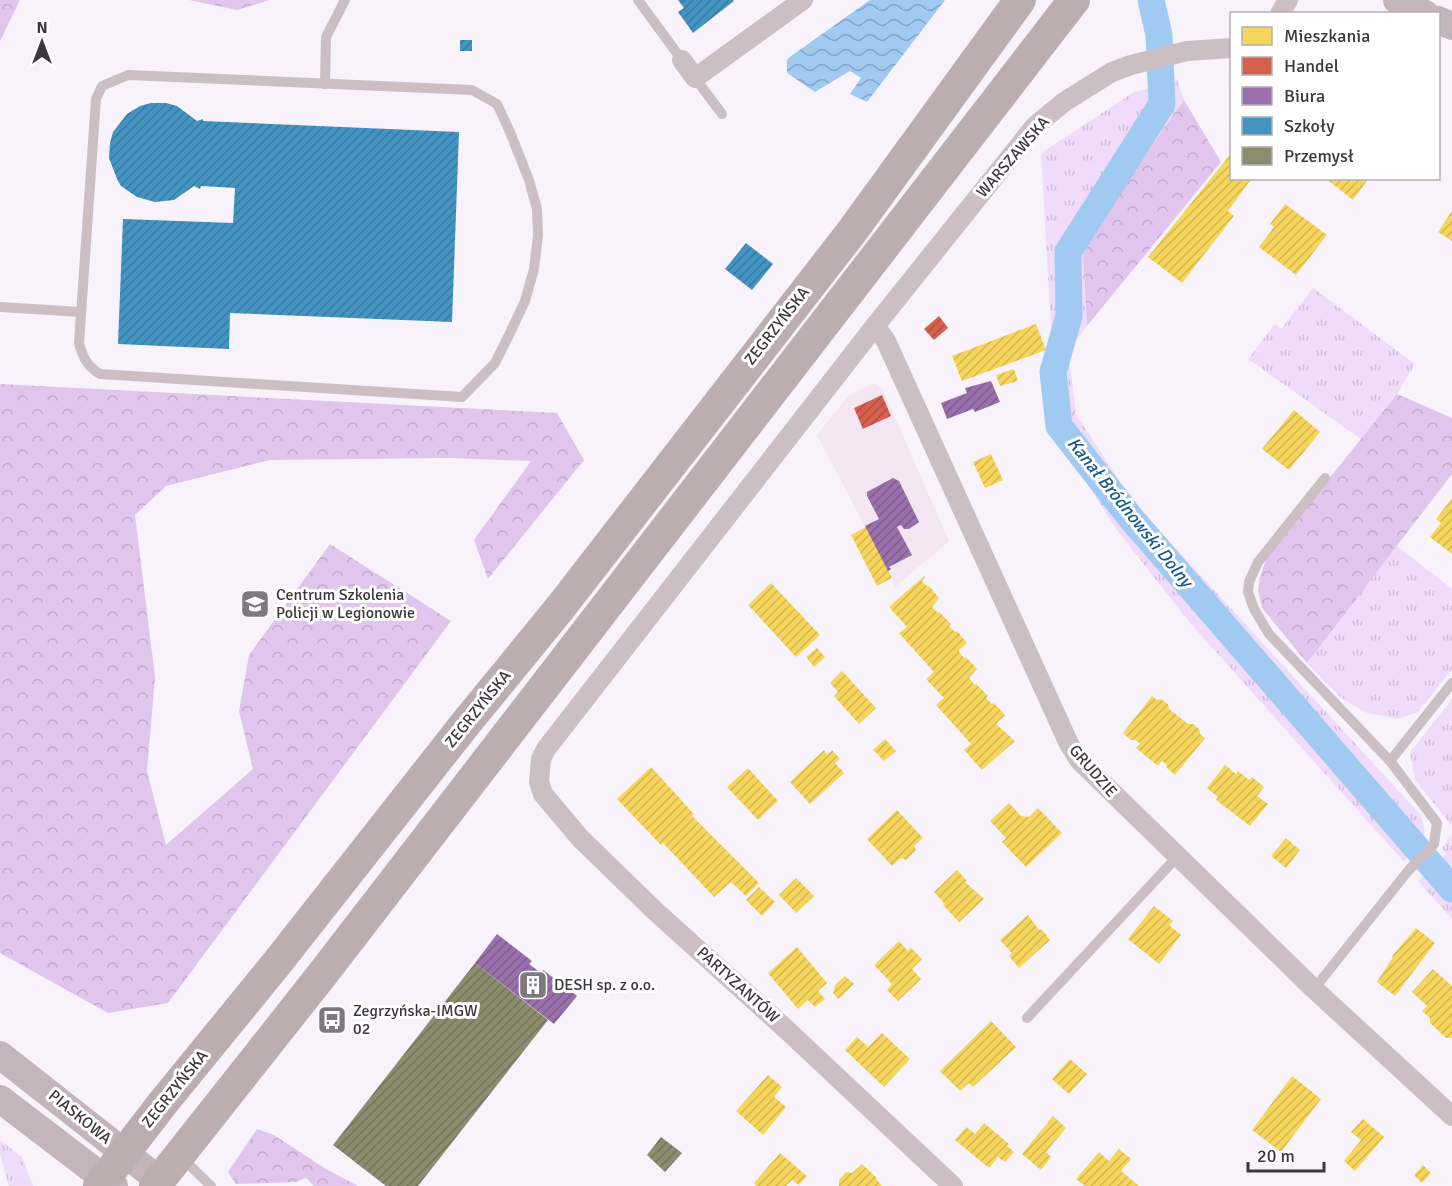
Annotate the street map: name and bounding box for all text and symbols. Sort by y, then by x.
north arrow [12,12,72,72]
legend [1230,12,1440,180]
text: N [36,18,48,38]
text: Mieszkania [1284,25,1370,47]
text: Handel [1284,55,1339,77]
text: Biura [1284,85,1325,107]
street label: WARSZAWSKA [972,112,1054,202]
text: Szkoły [1284,115,1335,137]
text: Przemysł [1284,145,1354,167]
street label: ZEGRZYŃSKA [740,283,814,369]
water label: Kanał Bródnowski Dolny [1063,433,1199,593]
place label: Centrum Szkolenia Policji w Legionowie [276,585,415,623]
school or university icon: Centrum Szkolenia Policji w Legionowie [239,588,271,620]
street label: ZEGRZYŃSKA [441,666,515,752]
street label: GRUDZIE [1065,741,1121,801]
street label: PARTYZANTÓW [693,943,784,1028]
building icon: DESH sp. z o.o. [517,969,549,1001]
place label: DESH sp. z o.o. [554,975,655,995]
place label: Zegrzyńska-IMGW 02 [353,1001,478,1039]
bus stop icon: Zegrzyńska-IMGW 02 [316,1004,348,1036]
street label: ZEGRZYŃSKA [138,1046,212,1132]
street label: PIASKOWA [44,1086,116,1149]
scale bar [1248,1135,1324,1173]
text: 20 m [1257,1145,1295,1167]

